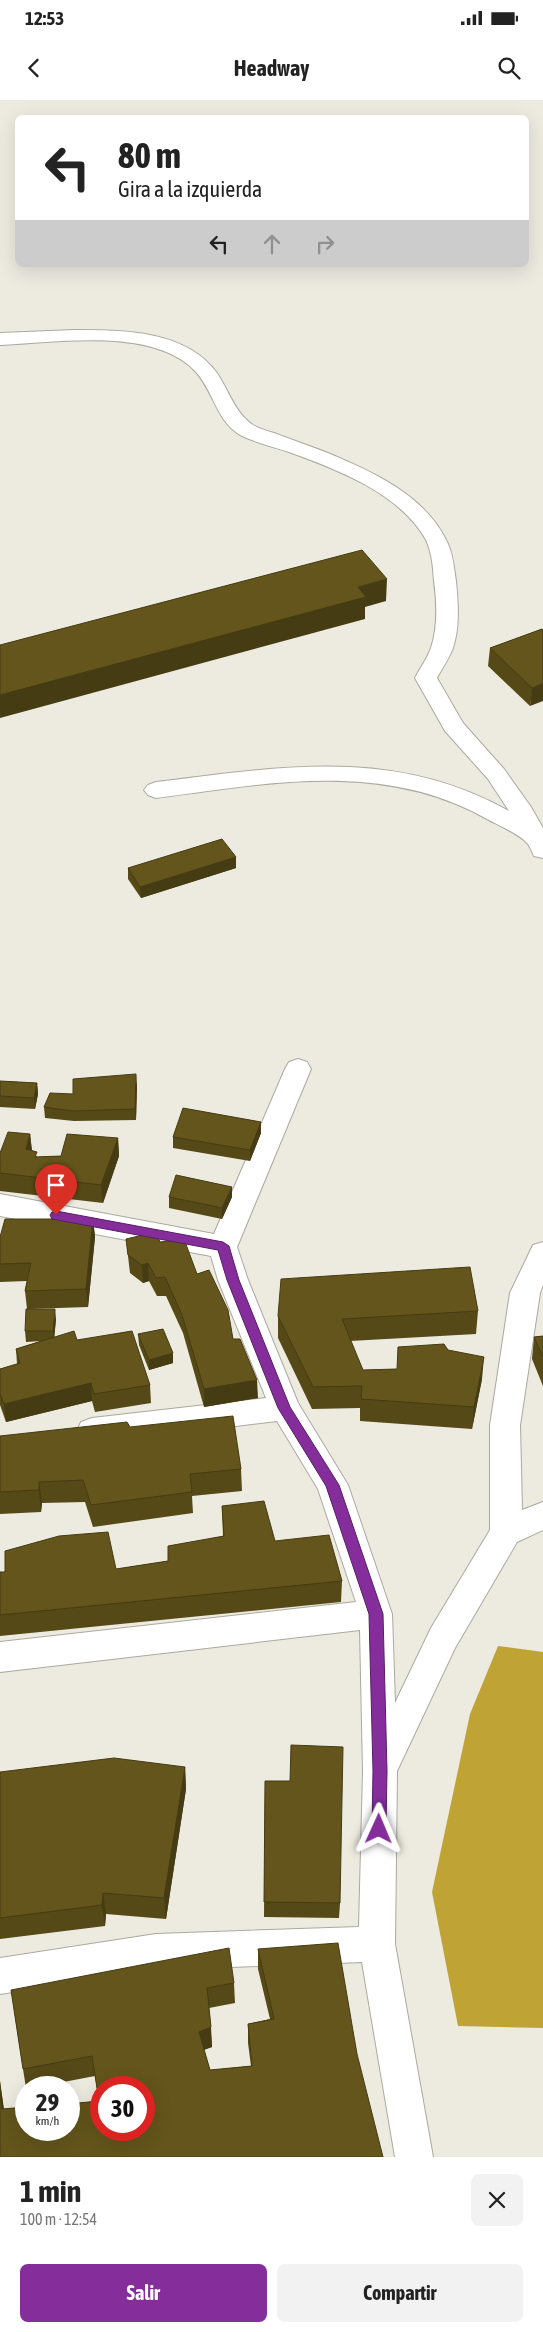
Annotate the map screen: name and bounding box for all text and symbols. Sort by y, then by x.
text: 12:53 [25,7,64,29]
icon: back [20,54,48,82]
icon: search [495,54,523,82]
text: Headway [234,55,309,81]
icon: left [35,135,100,200]
text: 80 m [118,135,181,175]
text: Gira a la izquierda [118,176,262,202]
icon: left [205,230,233,258]
icon: ahead [258,230,286,258]
icon: right [311,230,339,258]
pin [35,1164,77,1215]
icon: arrive [42,1171,70,1199]
position arrow [352,1802,404,1854]
speed limit sign: 30 [90,2076,155,2141]
text: 29 [36,2088,59,2116]
text: km/h [36,2114,59,2128]
text: 1 min [20,2174,81,2208]
button: close [471,2174,523,2226]
text: 100 m · 12:54 [20,2210,97,2228]
button: Salir [20,2264,267,2322]
button: Compartir [277,2264,523,2322]

